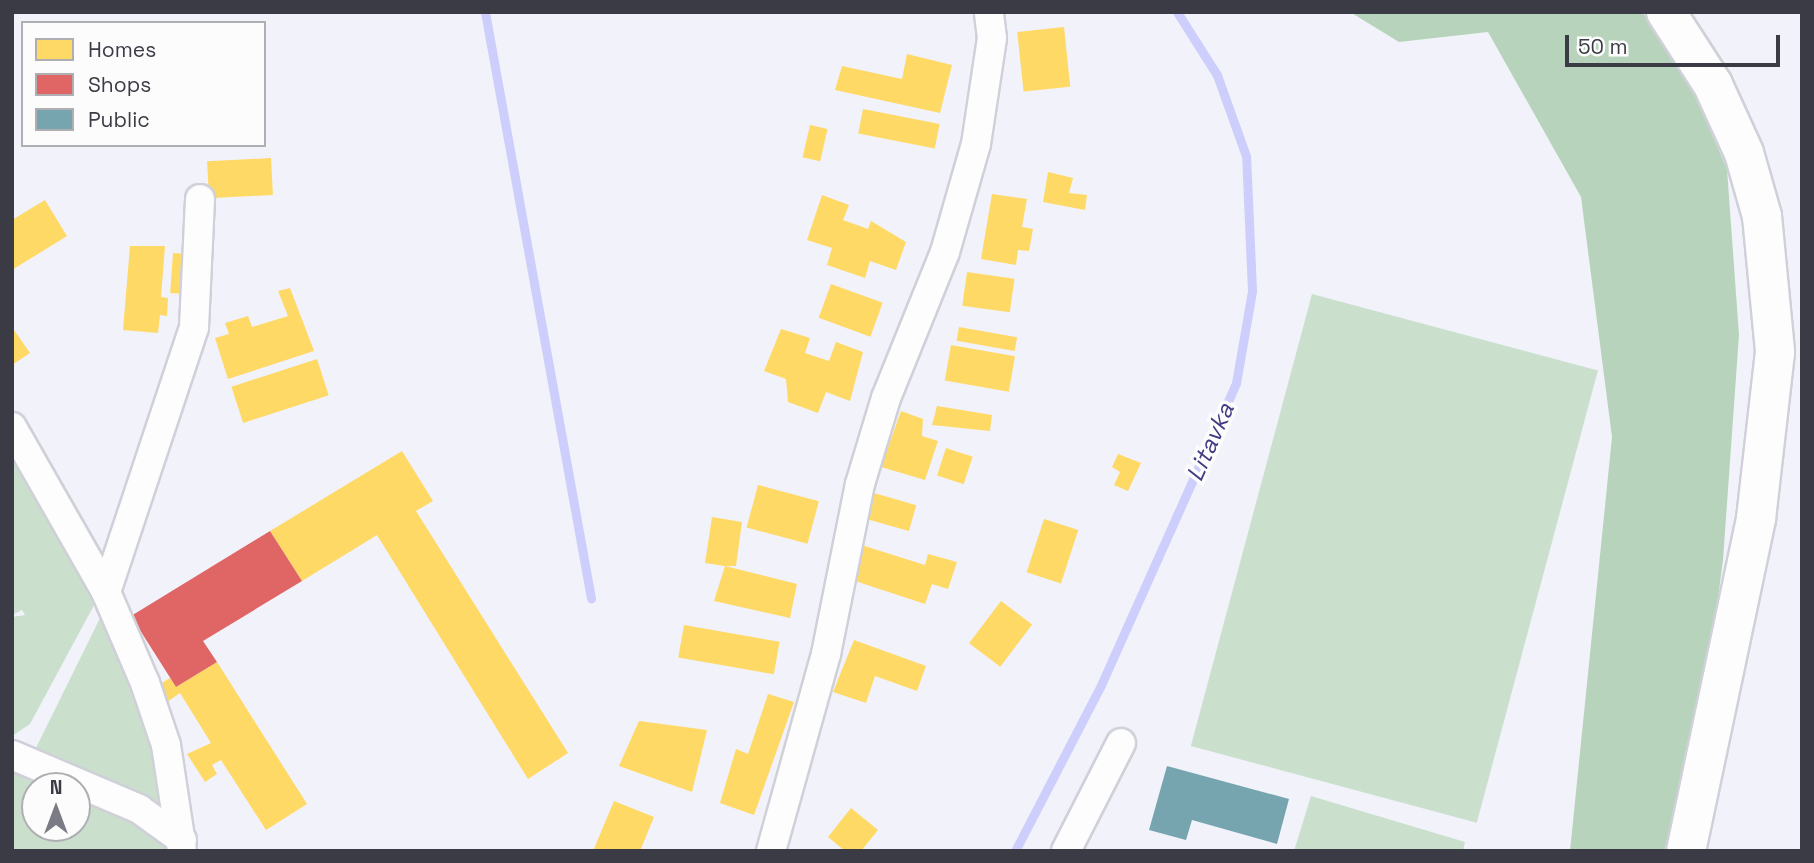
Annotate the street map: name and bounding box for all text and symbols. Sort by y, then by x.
legend [21,21,266,147]
scale bar [1569,21,1784,65]
text: 50 m [1578,33,1628,60]
text: Homes [88,36,156,63]
text: Shops [88,71,151,98]
text: Public [88,106,150,133]
water label: Litavka [1180,398,1240,486]
north arrow [21,772,91,842]
text: N [50,775,62,800]

